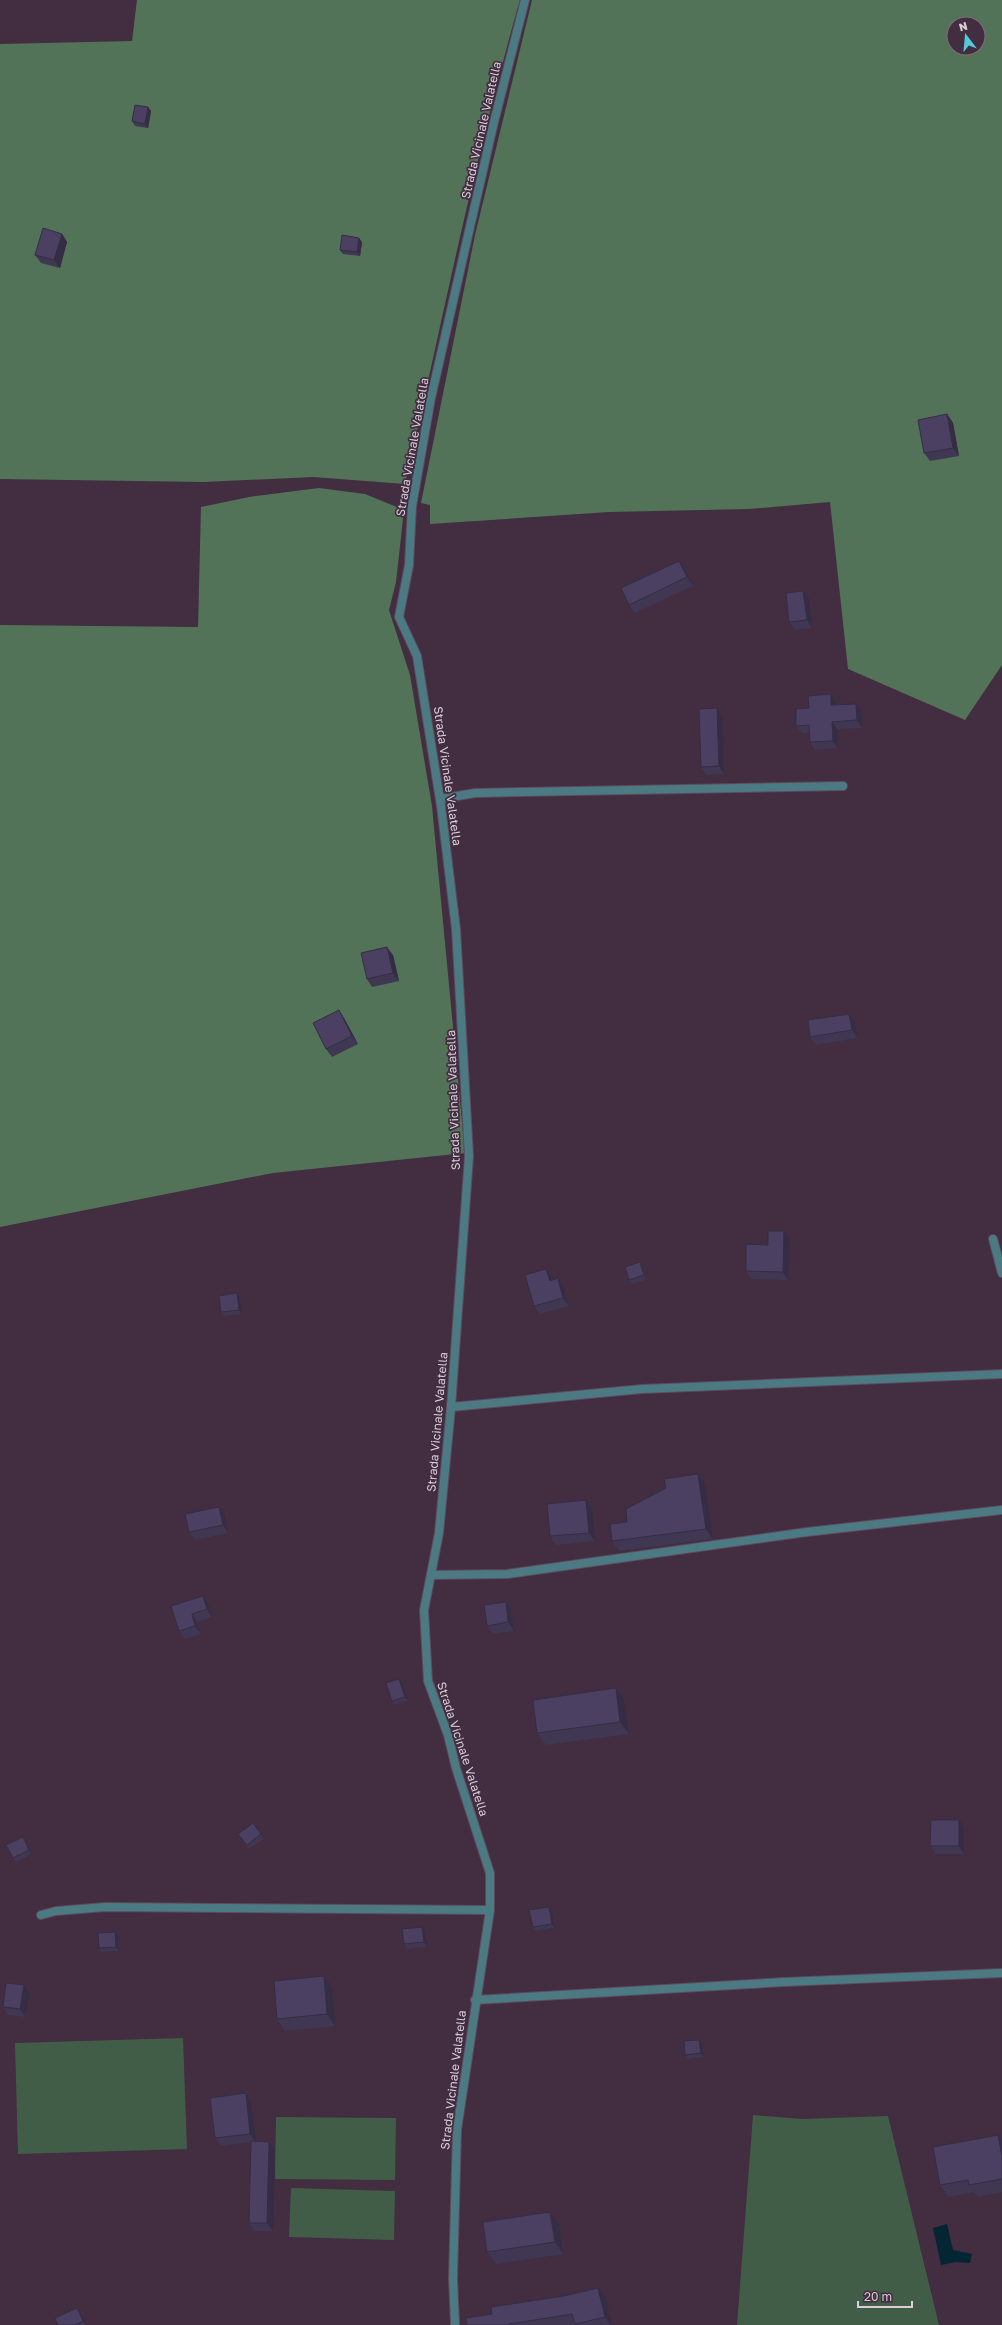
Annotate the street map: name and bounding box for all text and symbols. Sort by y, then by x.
north arrow [946,16,986,56]
text: N [957,19,969,33]
street label: Strada Vicinale Valatella [458,60,504,200]
street label: Strada Vicinale Valatella [392,377,432,517]
street label: Strada Vicinale Valatella [431,705,465,847]
street label: Strada Vicinale Valatella [443,1030,463,1170]
street label: Strada Vicinale Valatella [423,1351,451,1493]
street label: Strada Vicinale Valatella [434,1680,492,1818]
street label: Strada Vicinale Valatella [437,2009,469,2151]
scale bar [858,2283,912,2309]
text: 20 m [864,2289,892,2304]

